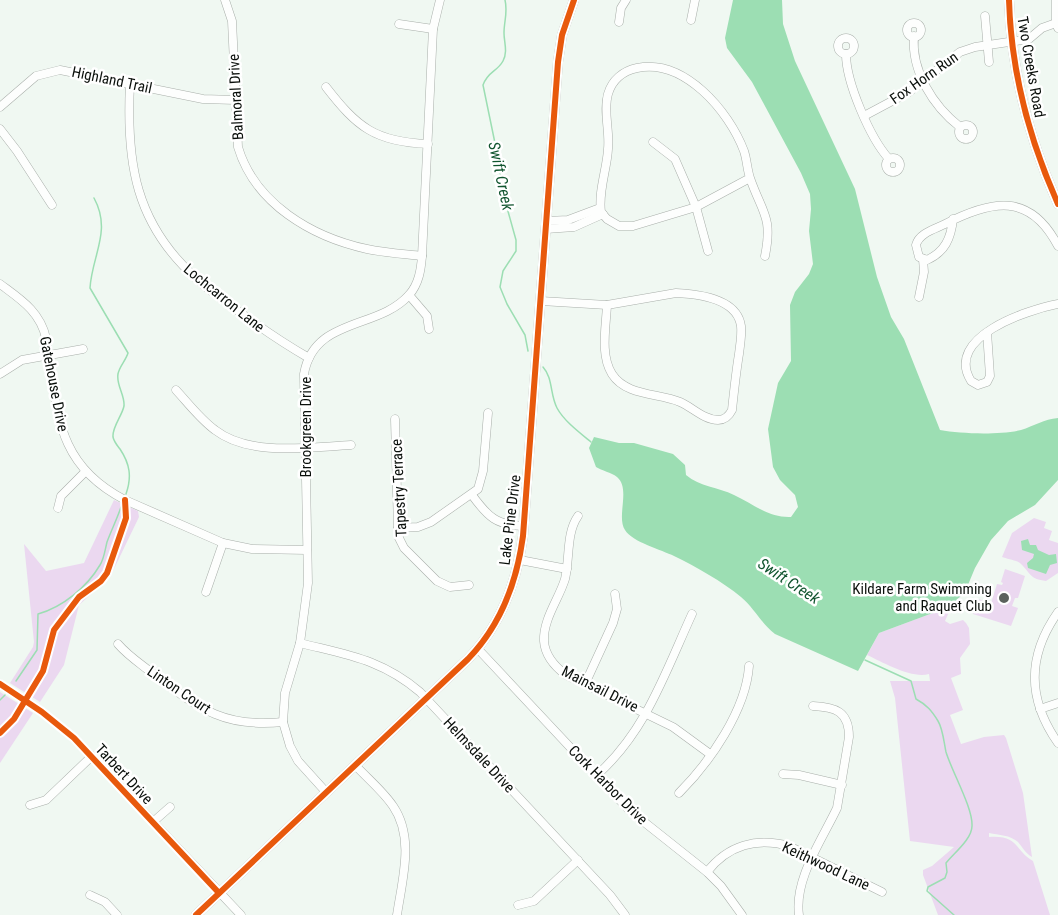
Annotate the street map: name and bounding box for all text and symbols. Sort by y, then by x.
street label: Two Creeks Road [1013,15,1049,119]
street label: Fox Horn Run [886,48,962,108]
street label: Balmoral Drive [225,54,247,140]
street label: Highland Trail [70,63,154,97]
water label: Swift Creek [484,140,518,213]
street label: Lochcarron Lane [180,260,268,336]
street label: Gatehouse Drive [36,335,72,433]
street label: Brookgreen Drive [297,377,315,477]
street label: Tapestry Terrace [387,439,411,537]
street label: Lake Pine Drive [496,474,524,566]
water label: Swift Creek [755,554,824,609]
place label: Kildare Farm Swimming and Raquet Club [852,580,992,615]
marker: Kildare Farm Swimming and Raquet Club [997,591,1011,605]
street label: Linton Court [144,662,214,718]
street label: Mainsail Drive [559,662,641,716]
street label: Helmsdale Drive [440,714,518,796]
street label: Tarbert Drive [92,740,156,808]
street label: Cork Harbor Drive [565,742,651,828]
street label: Keithwood Lane [779,838,873,894]

